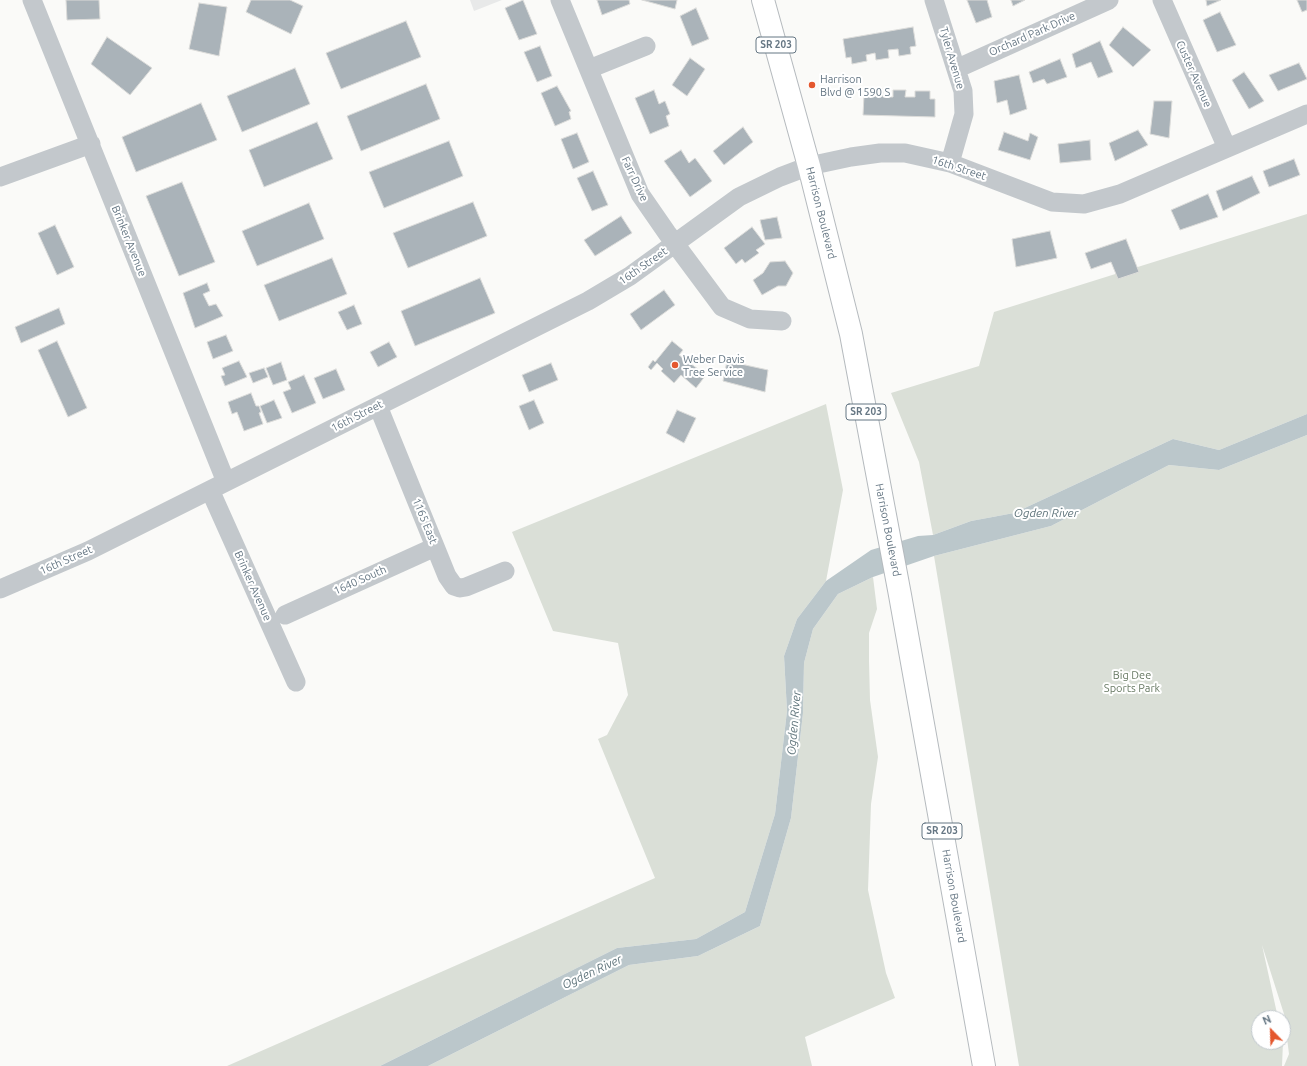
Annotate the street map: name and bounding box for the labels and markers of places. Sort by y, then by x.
place label: Harrison Blvd @ 1590 S [820,72,890,98]
marker: Harrison Blvd @ 1590 S [807,80,817,90]
place label: Weber Davis Tree Service [683,352,745,378]
marker: Weber Davis Tree Service [670,360,680,370]

